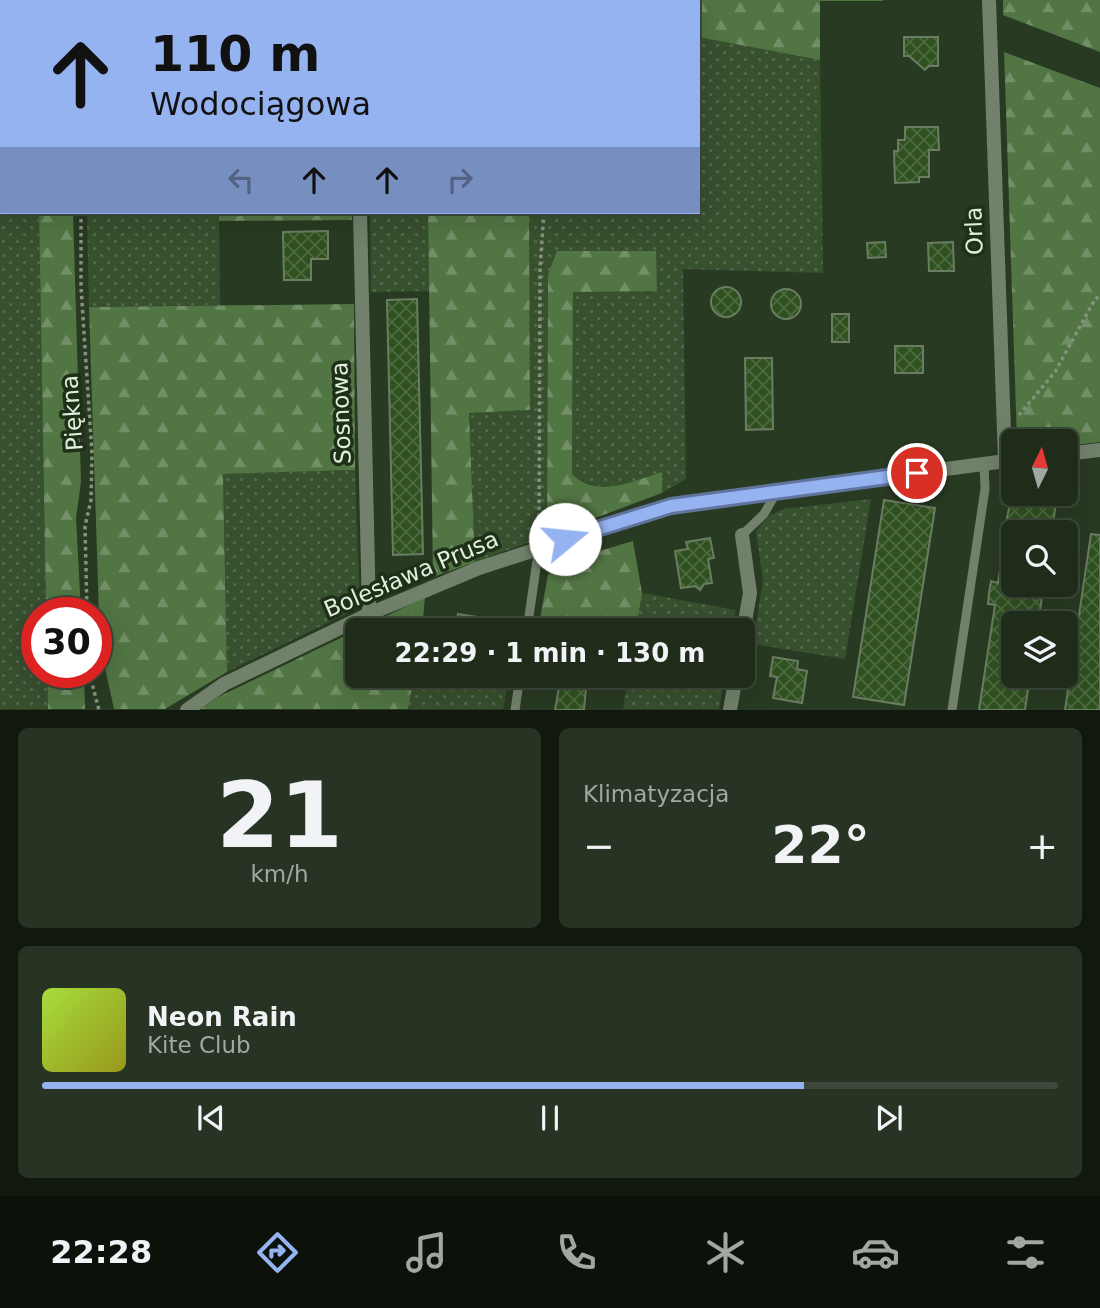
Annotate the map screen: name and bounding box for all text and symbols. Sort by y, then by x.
text: 110 m [150,26,320,83]
icon: ahead [35,28,126,119]
text: Wodociągowa [150,85,371,123]
icon: left [222,161,260,199]
icon: ahead [295,161,333,199]
icon: ahead [368,161,406,199]
icon: right [441,161,479,199]
street label: Orla [960,207,988,255]
street label: Sosnowa [326,361,356,465]
street label: Piękna [56,374,88,452]
north arrow [1001,429,1078,506]
map controls [1001,429,1078,688]
pin [887,443,947,503]
icon: arrive [898,454,936,492]
position arrow [528,502,602,576]
button: search [1001,520,1078,597]
street label: Bolesława Prusa [320,526,502,622]
speed limit sign: 30 [21,597,112,688]
button: layers [1001,611,1078,688]
text: 22:29 · 1 min · 130 m [395,638,705,668]
text: 21 [216,763,343,868]
text: Klimatyzacja [583,781,729,807]
text: 22° [771,815,870,875]
text: − [583,824,615,868]
text: + [1026,824,1058,868]
text: km/h [250,861,309,887]
text: Neon Rain [147,1002,297,1032]
text: Kite Club [147,1032,251,1058]
icon: previous [192,1099,230,1137]
icon: pause [531,1099,569,1137]
icon: next [870,1099,908,1137]
icon: directions [253,1228,302,1277]
icon: music [402,1228,451,1277]
icon: phone [552,1228,601,1277]
icon: climate [701,1228,750,1277]
icon: car [851,1228,900,1277]
icon: filters [1001,1228,1050,1277]
text: 22:28 [50,1233,152,1271]

